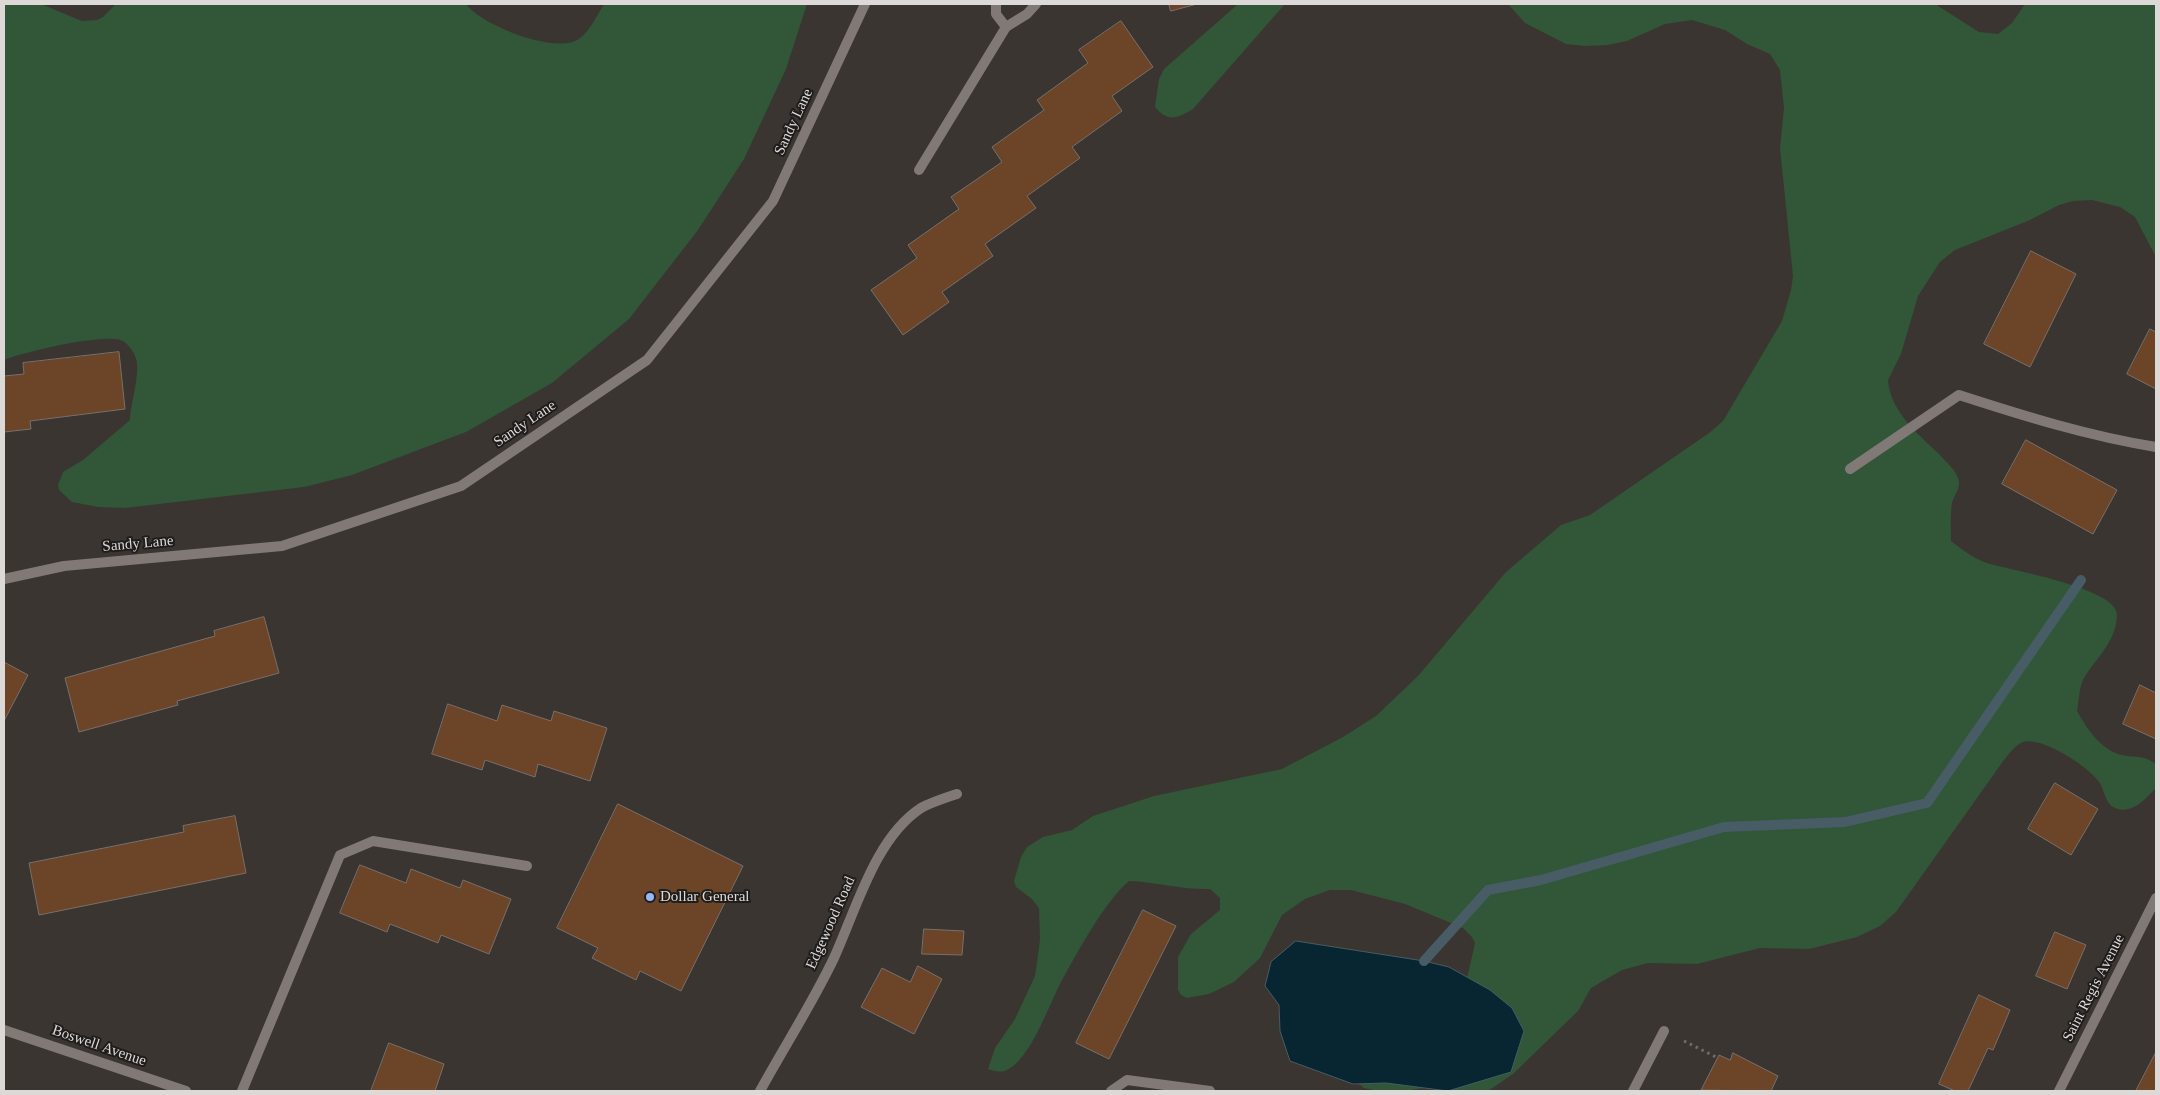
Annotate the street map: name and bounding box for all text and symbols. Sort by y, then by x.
street label: Sandy Lane [771,86,817,158]
street label: Sandy Lane [490,397,560,451]
street label: Sandy Lane [102,532,174,556]
street label: Edgewood Road [803,874,859,972]
place label: Dollar General [660,888,750,906]
marker: Dollar General [644,891,656,903]
street label: Saint Regis Avenue [2059,931,2129,1045]
street label: Boswell Avenue [50,1021,148,1071]

